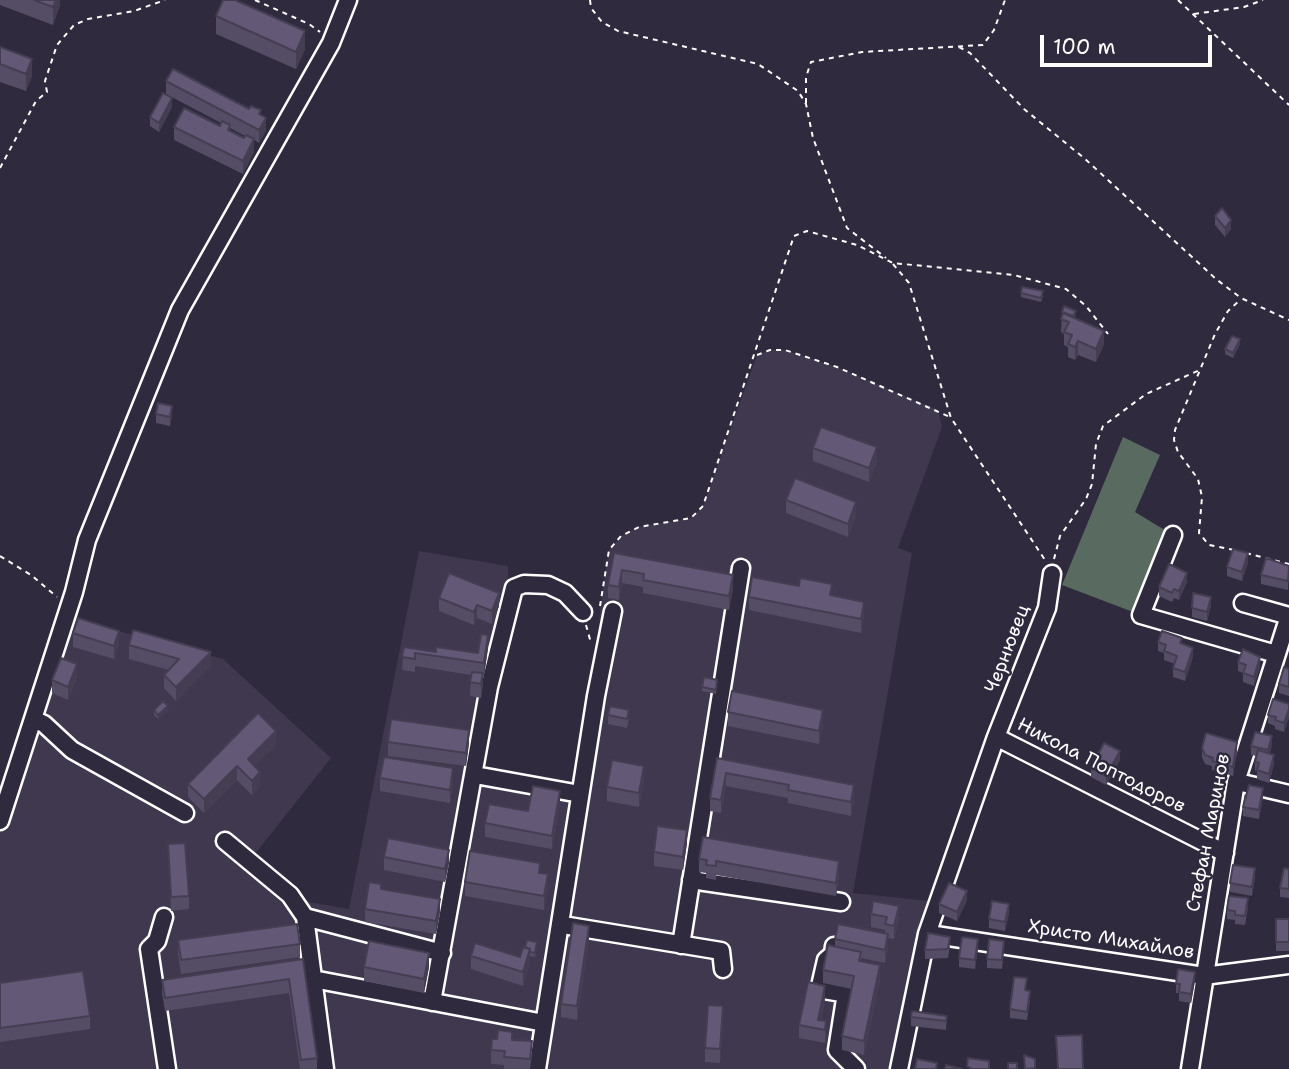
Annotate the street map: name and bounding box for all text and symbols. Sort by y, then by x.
scale bar [1044,21,1216,65]
text: 100 m [1053,33,1116,61]
street label: Чернювец [981,602,1035,696]
street label: Никола Поптодоров [1013,714,1189,818]
street label: Стефан Маринов [1182,752,1236,914]
street label: Христо Михайлов [1026,916,1196,964]

